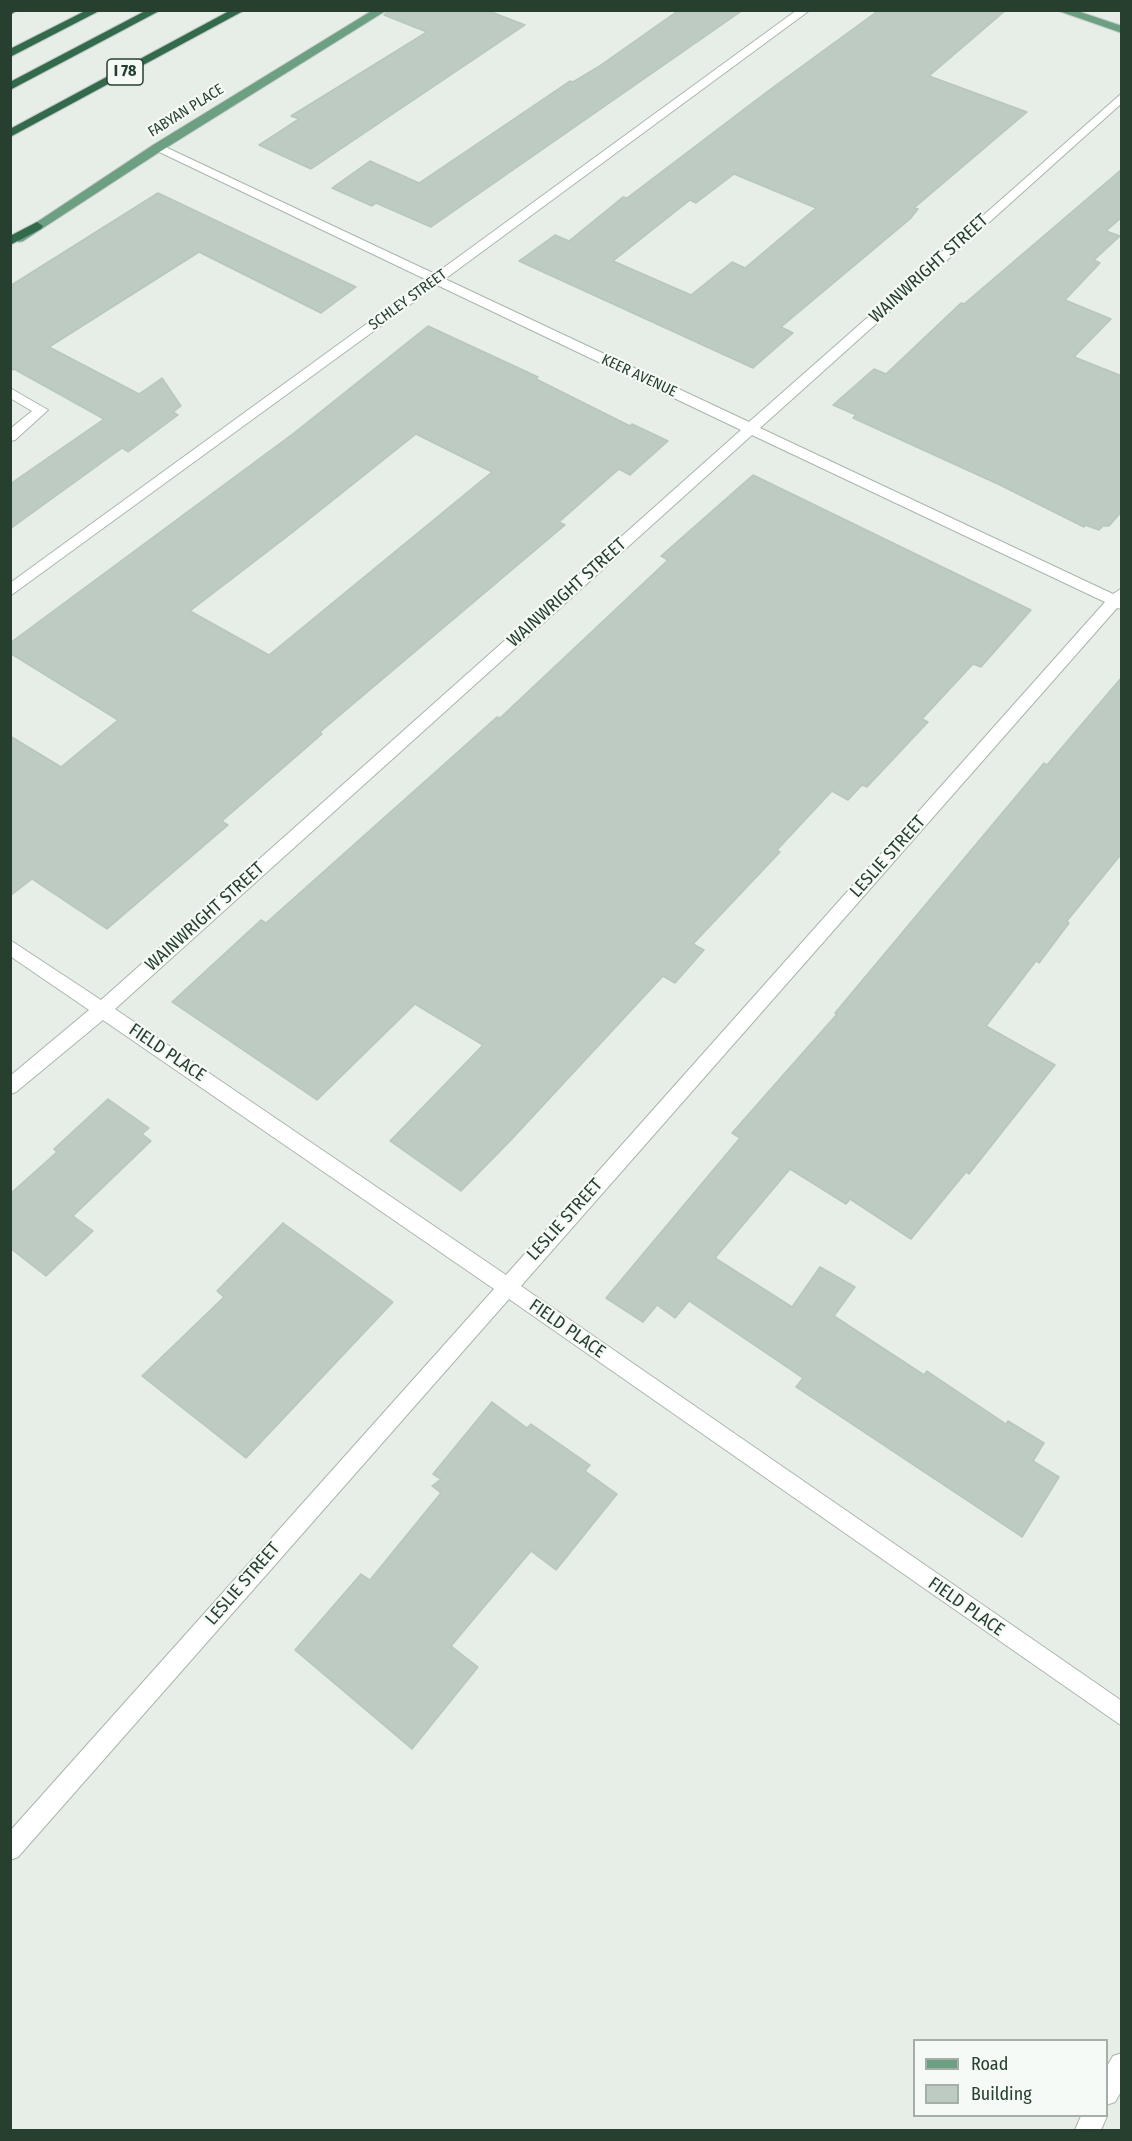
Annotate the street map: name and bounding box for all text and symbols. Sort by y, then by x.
road number: I 78 [107,59,143,85]
street label: FABYAN PLACE [145,81,227,141]
street label: WAINWRIGHT STREET [865,210,993,328]
street label: SCHLEY STREET [365,266,451,334]
street label: KEER AVENUE [598,351,680,401]
street label: WAINWRIGHT STREET [503,534,631,652]
street label: LESLIE STREET [846,812,930,902]
street label: WAINWRIGHT STREET [141,858,269,976]
street label: FIELD PLACE [124,1019,210,1087]
street label: LESLIE STREET [523,1175,607,1265]
street label: FIELD PLACE [525,1295,609,1363]
street label: LESLIE STREET [201,1538,285,1630]
street label: FIELD PLACE [924,1573,1008,1641]
legend [913,2039,1108,2117]
text: Road [971,2053,1008,2075]
text: Building [971,2083,1032,2105]

